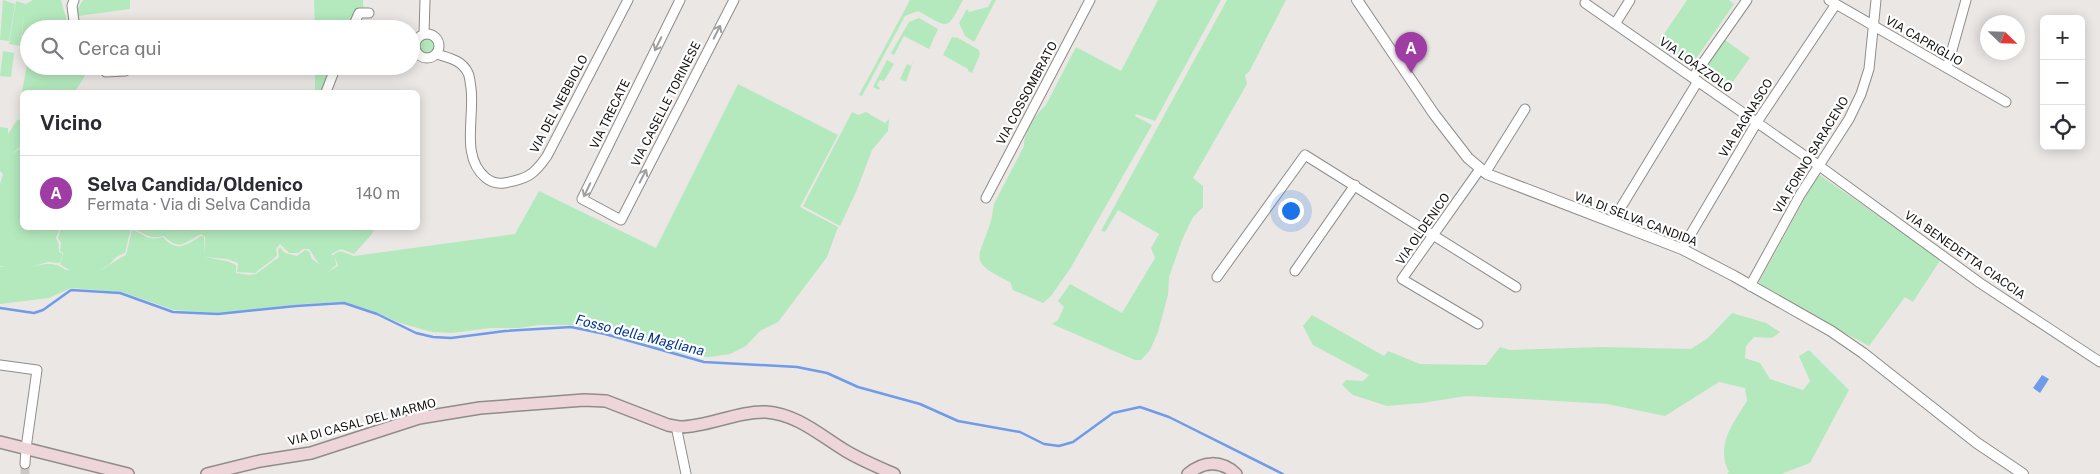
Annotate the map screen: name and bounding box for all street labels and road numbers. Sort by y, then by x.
street label: VIA CAPRIGLIO [1883,13,1965,69]
street label: VIA LOAZZOLO [1657,34,1736,96]
street label: VIA CASELLE TORINESE [628,39,704,169]
street label: VIA COSSOMBRATO [994,39,1060,147]
street label: VIA DEL NEBBIOLO [527,52,591,155]
street label: VIA BAGNASCO [1716,76,1776,160]
street label: VIA TRECATE [587,77,633,151]
street label: VIA FORNO SARACENO [1770,94,1852,216]
street label: VIA DI SELVA CANDIDA [1572,189,1700,249]
street label: VIA OLDENICO [1393,190,1453,267]
street label: VIA BENEDETTA CIACCIA [1902,208,2028,302]
street label: VIA DI CASAL DEL MARMO [286,395,438,449]

